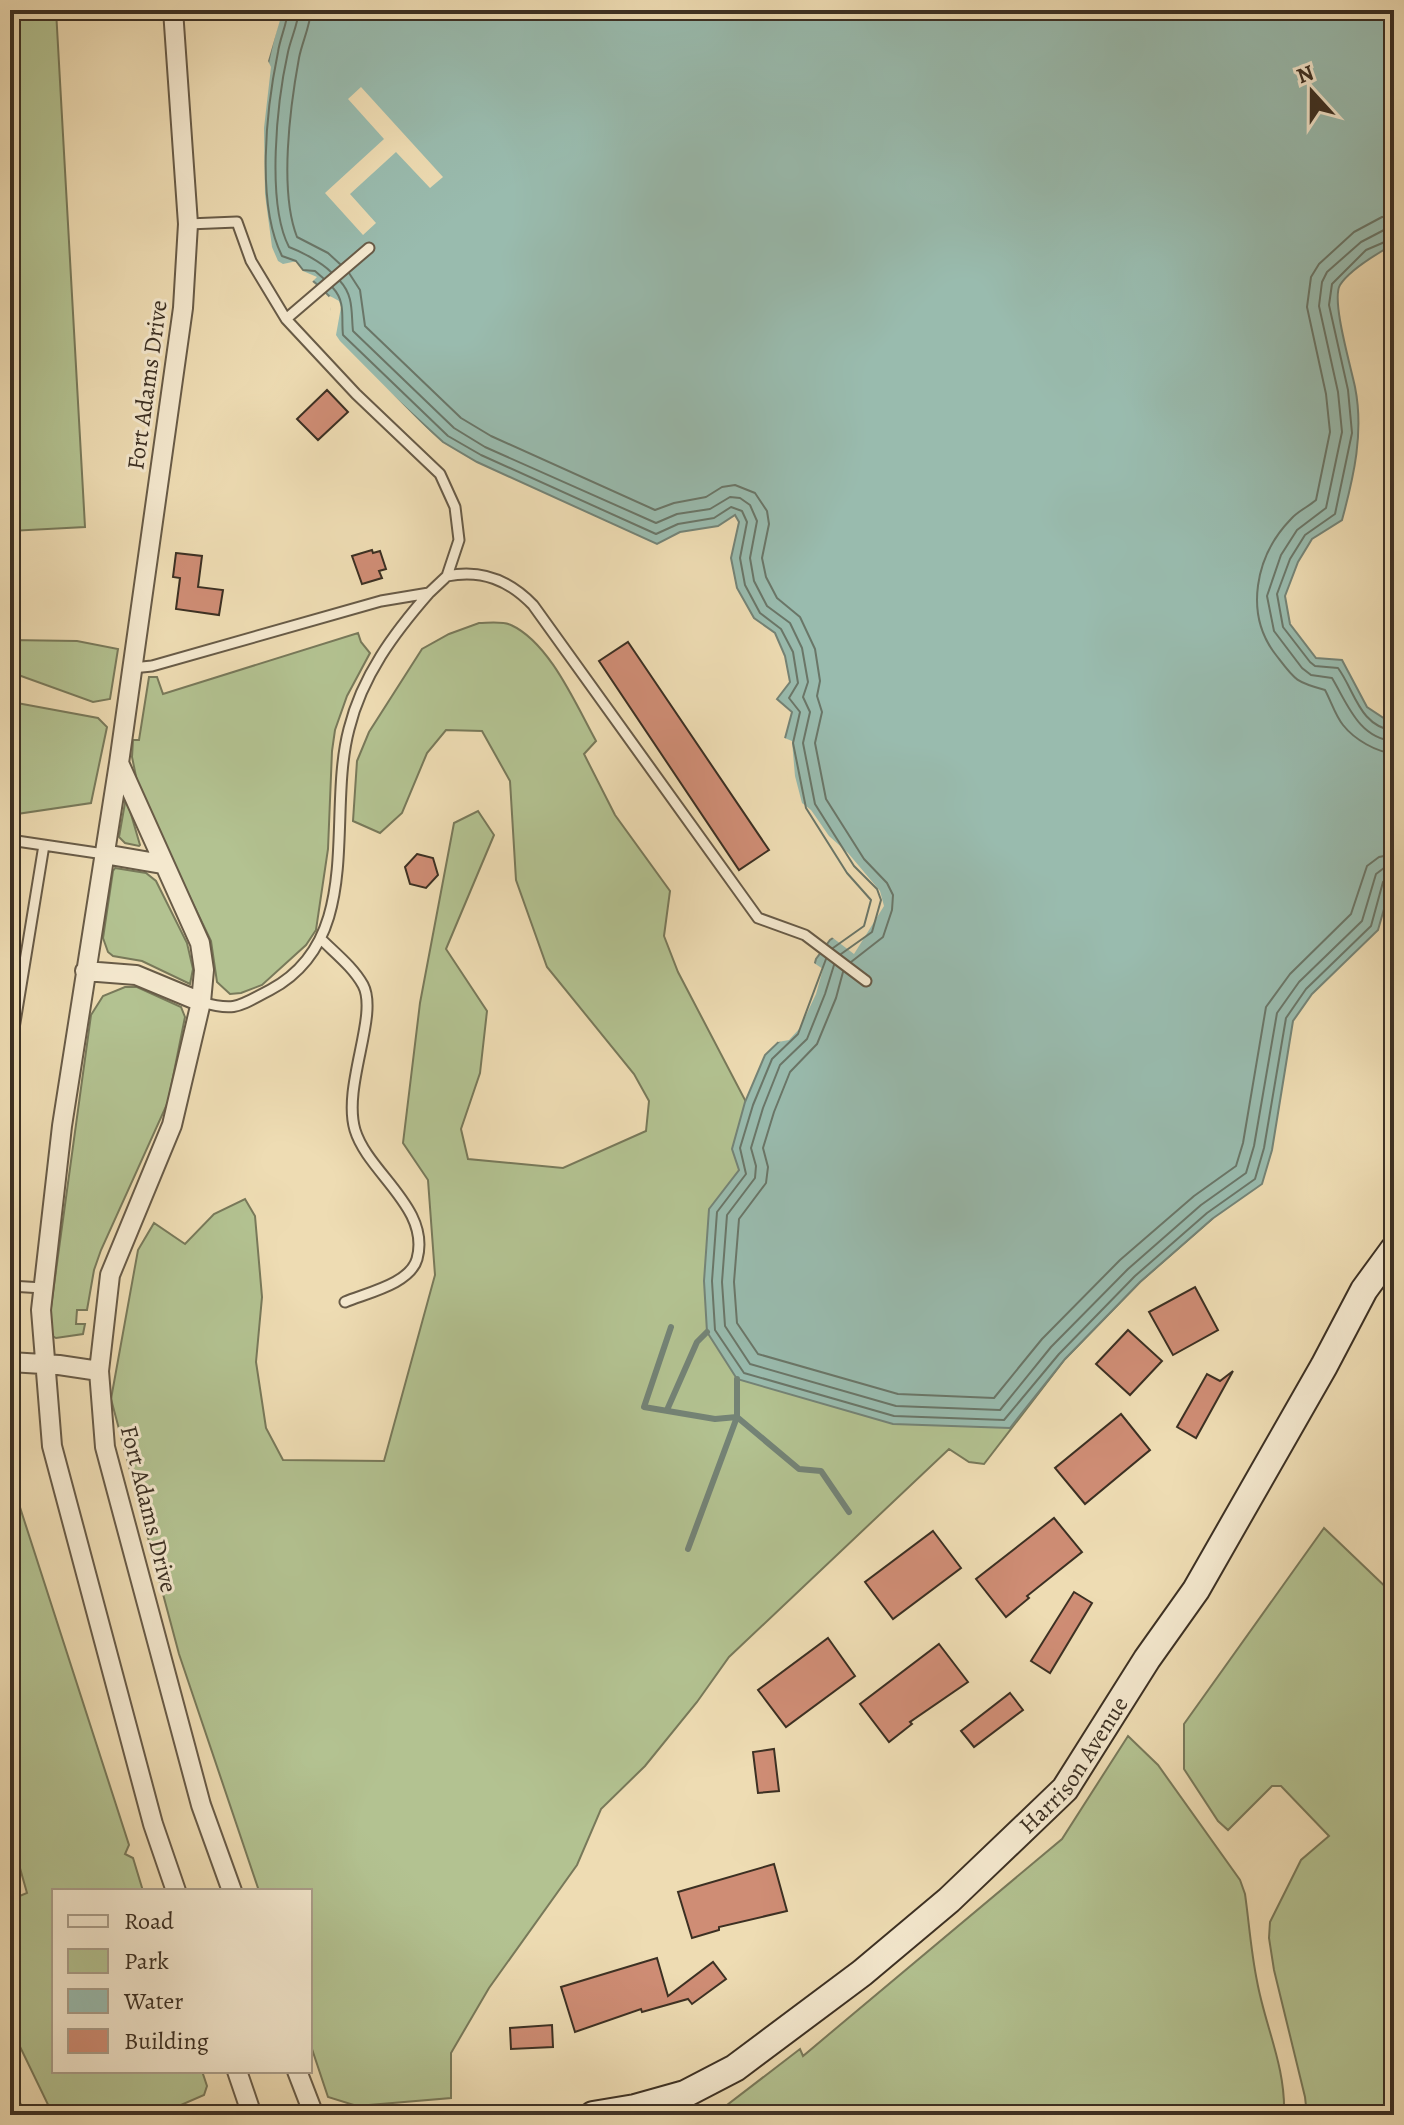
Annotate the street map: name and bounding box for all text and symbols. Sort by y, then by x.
north arrow [1272,52,1352,132]
text: N [1292,57,1318,91]
street label: Fort Adams Drive [119,298,175,472]
street label: Fort Adams Drive [113,1422,185,1596]
street label: Harrison Avenue [1012,1690,1136,1841]
legend [52,1889,312,2073]
text: Road [124,1905,174,1937]
text: Park [124,1945,169,1977]
text: Water [123,1985,184,2017]
text: Building [124,2025,209,2057]

